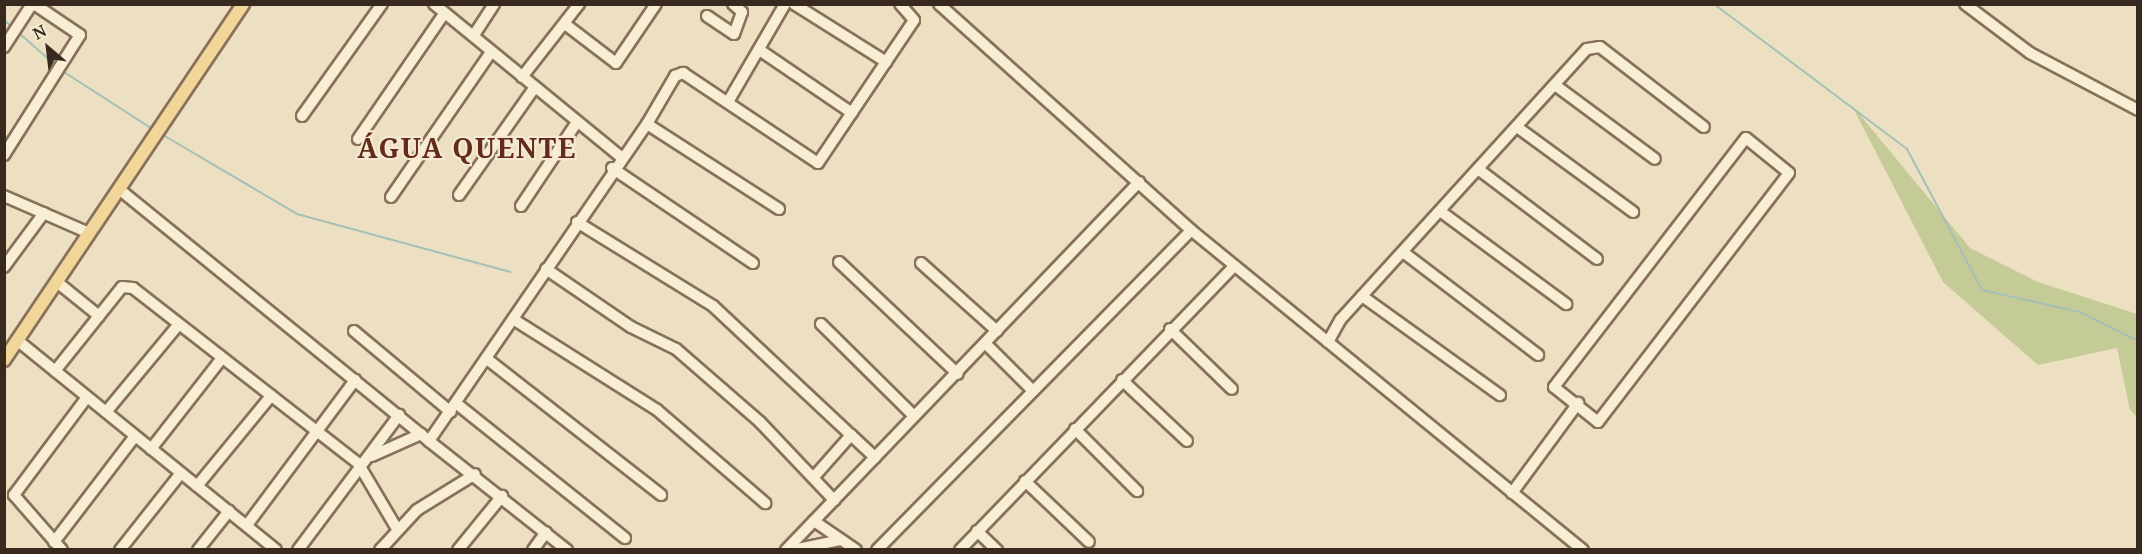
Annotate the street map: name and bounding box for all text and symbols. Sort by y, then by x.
north arrow [18,18,78,78]
text: N [29,19,50,45]
district label: ÁGUA QUENTE [357,132,577,164]

